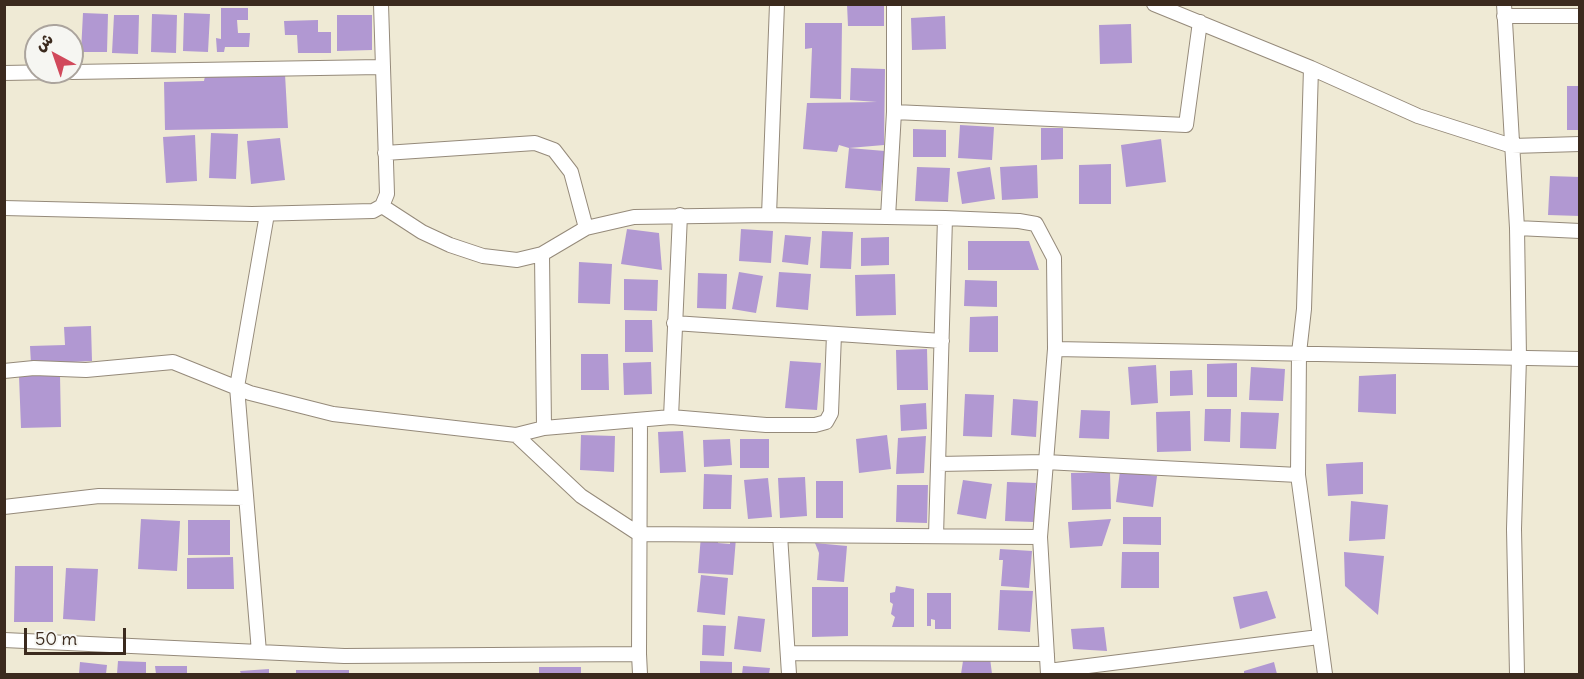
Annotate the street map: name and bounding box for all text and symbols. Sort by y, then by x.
north arrow [24,24,84,84]
text: ش [31,28,57,55]
scale bar [27,616,129,654]
text: 50 m [35,627,77,650]

